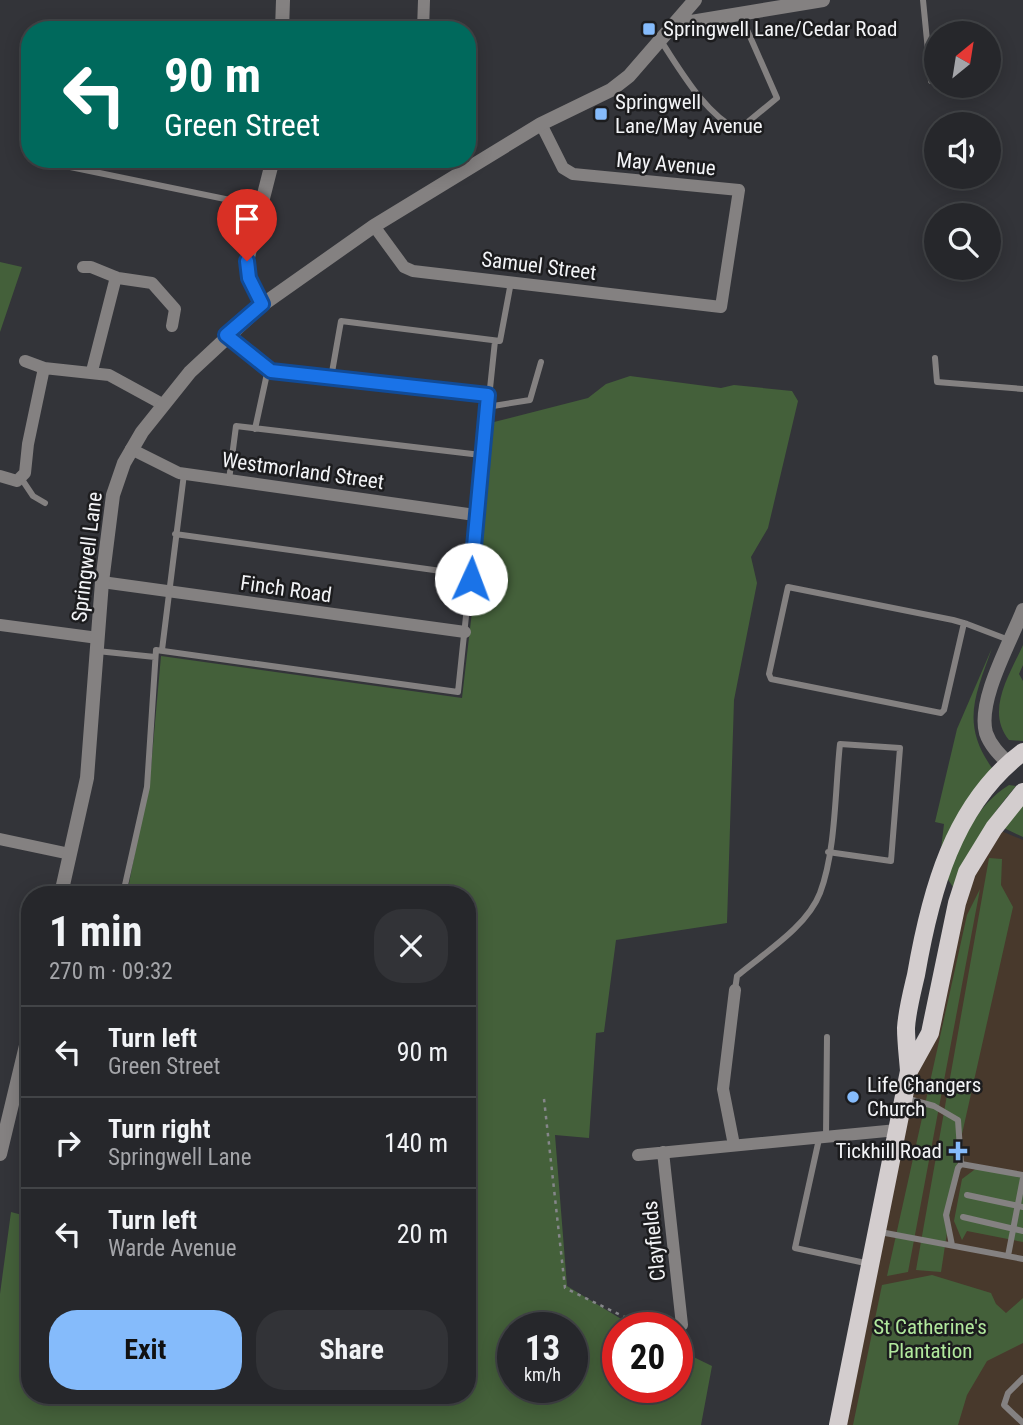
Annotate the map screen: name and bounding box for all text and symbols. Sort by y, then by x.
place label: Springwell Lane/Cedar Road [663,17,897,41]
marker: Springwell Lane/Cedar Road [641,21,657,37]
north arrow [924,21,1001,98]
map controls [924,21,1001,280]
text: 90 m [164,47,261,104]
icon: left [49,49,140,140]
place label: Springwell Lane/May Avenue [615,90,763,138]
text: Green Street [164,106,320,144]
marker: Springwell Lane/May Avenue [593,106,609,122]
button: sound [924,112,1001,189]
street label: May Avenue [615,148,717,180]
pin [217,189,277,261]
icon: arrive [228,200,266,238]
button: search [924,203,1001,280]
street label: Samuel Street [480,247,598,285]
street label: Westmorland Street [220,448,386,494]
street label: Springwell Lane [67,490,107,623]
position arrow [434,542,508,616]
street label: Finch Road [239,571,333,607]
text: 1 min [49,907,142,956]
button: close [374,909,448,983]
text: 270 m · 09:32 [49,958,173,985]
text: Turn left [108,1023,197,1053]
icon: left [49,1033,87,1071]
text: 90 m [397,1037,448,1067]
text: Green Street [108,1053,220,1080]
place label: Life Changers Church [867,1073,981,1121]
marker: Life Changers Church [845,1089,861,1105]
text: Turn right [108,1114,210,1144]
icon: right [49,1124,87,1162]
text: 140 m [384,1128,448,1158]
place label: Tickhill Road [836,1139,942,1163]
marker: Tickhill Road [948,1141,968,1161]
text: Springwell Lane [108,1144,251,1171]
street label: Clayfields [638,1200,670,1282]
text: Turn left [108,1205,197,1235]
icon: left [49,1215,87,1253]
text: 20 m [397,1219,448,1249]
text: Warde Avenue [108,1235,237,1262]
button: Exit [49,1310,242,1390]
button: Share [256,1310,448,1390]
speed limit sign: 20 [602,1312,693,1403]
park label: St Catherine's Plantation [873,1315,987,1363]
text: 13 [525,1328,560,1369]
text: km/h [524,1364,561,1385]

